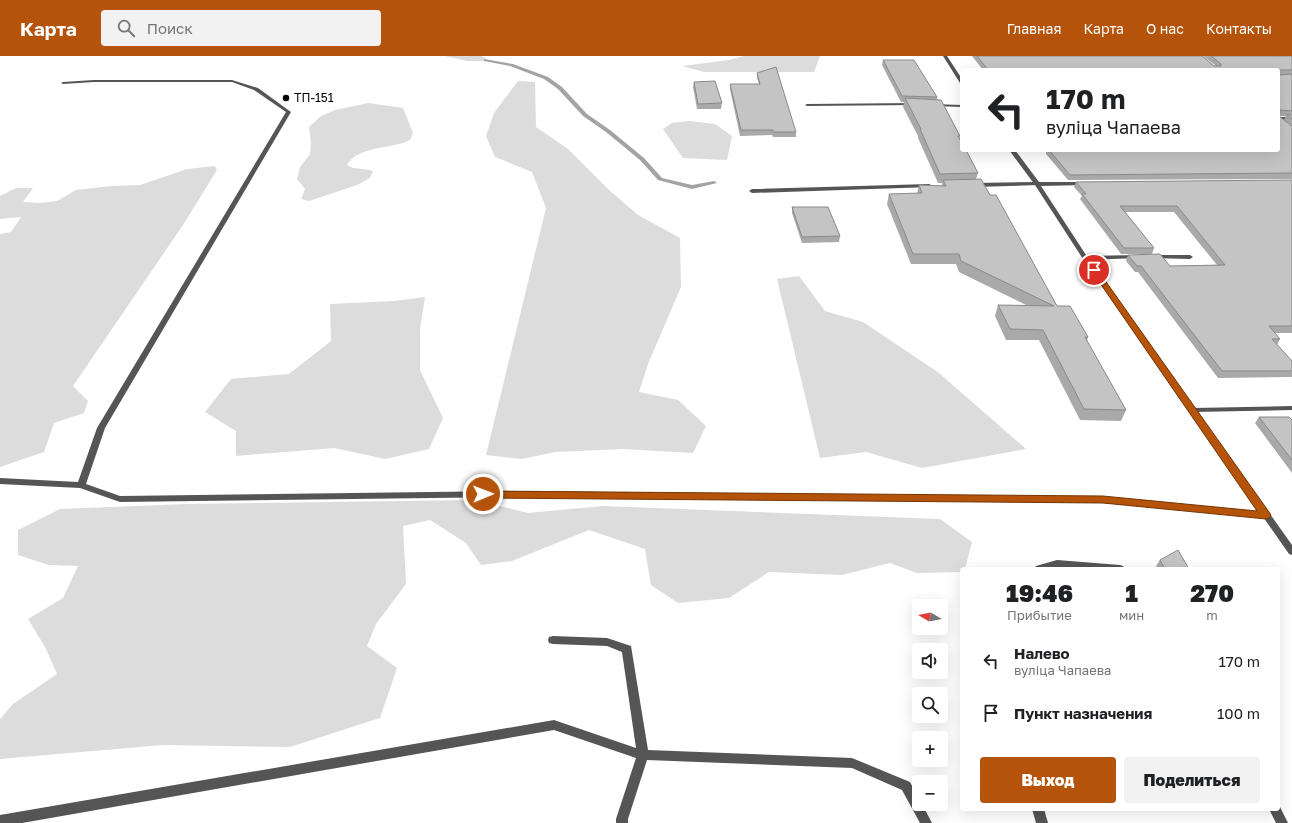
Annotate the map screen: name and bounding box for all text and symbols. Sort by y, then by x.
search box [101,10,381,46]
text: Карта [20,17,77,40]
icon: search [115,17,137,39]
text: Поиск [147,19,193,37]
text: Главная [1007,20,1061,37]
text: Карта [1083,20,1124,37]
text: О нас [1146,20,1184,37]
text: Контакты [1206,20,1272,37]
text: 170 m [1046,82,1125,115]
icon: left [980,84,1032,136]
place label: ТП-151 [294,90,334,105]
marker: ТП-151 [281,93,291,103]
text: вуліца Чапаева [1046,116,1181,138]
pin [1077,253,1111,287]
icon: arrive [1083,259,1105,281]
position arrow [462,473,504,515]
text: 19:46 [1006,578,1073,607]
text: 1 [1125,578,1138,607]
text: 270 [1190,578,1234,607]
north arrow [912,599,948,635]
map controls [912,599,948,811]
text: Прибытие [1007,607,1072,623]
text: мин [1119,607,1144,623]
text: m [1206,607,1218,623]
button: sound [912,643,948,679]
text: Налево [1014,644,1070,662]
icon: left [980,650,1002,672]
text: 170 m [1218,652,1260,670]
text: вуліца Чапаева [1014,662,1111,678]
button: search [912,687,948,723]
icon: arrive [980,702,1002,724]
text: Пункт назначения [1014,704,1152,722]
text: 100 m [1217,704,1260,722]
button: + [912,731,948,767]
button: Выход [980,757,1116,803]
button: Поделиться [1124,757,1260,803]
button: − [912,775,948,811]

